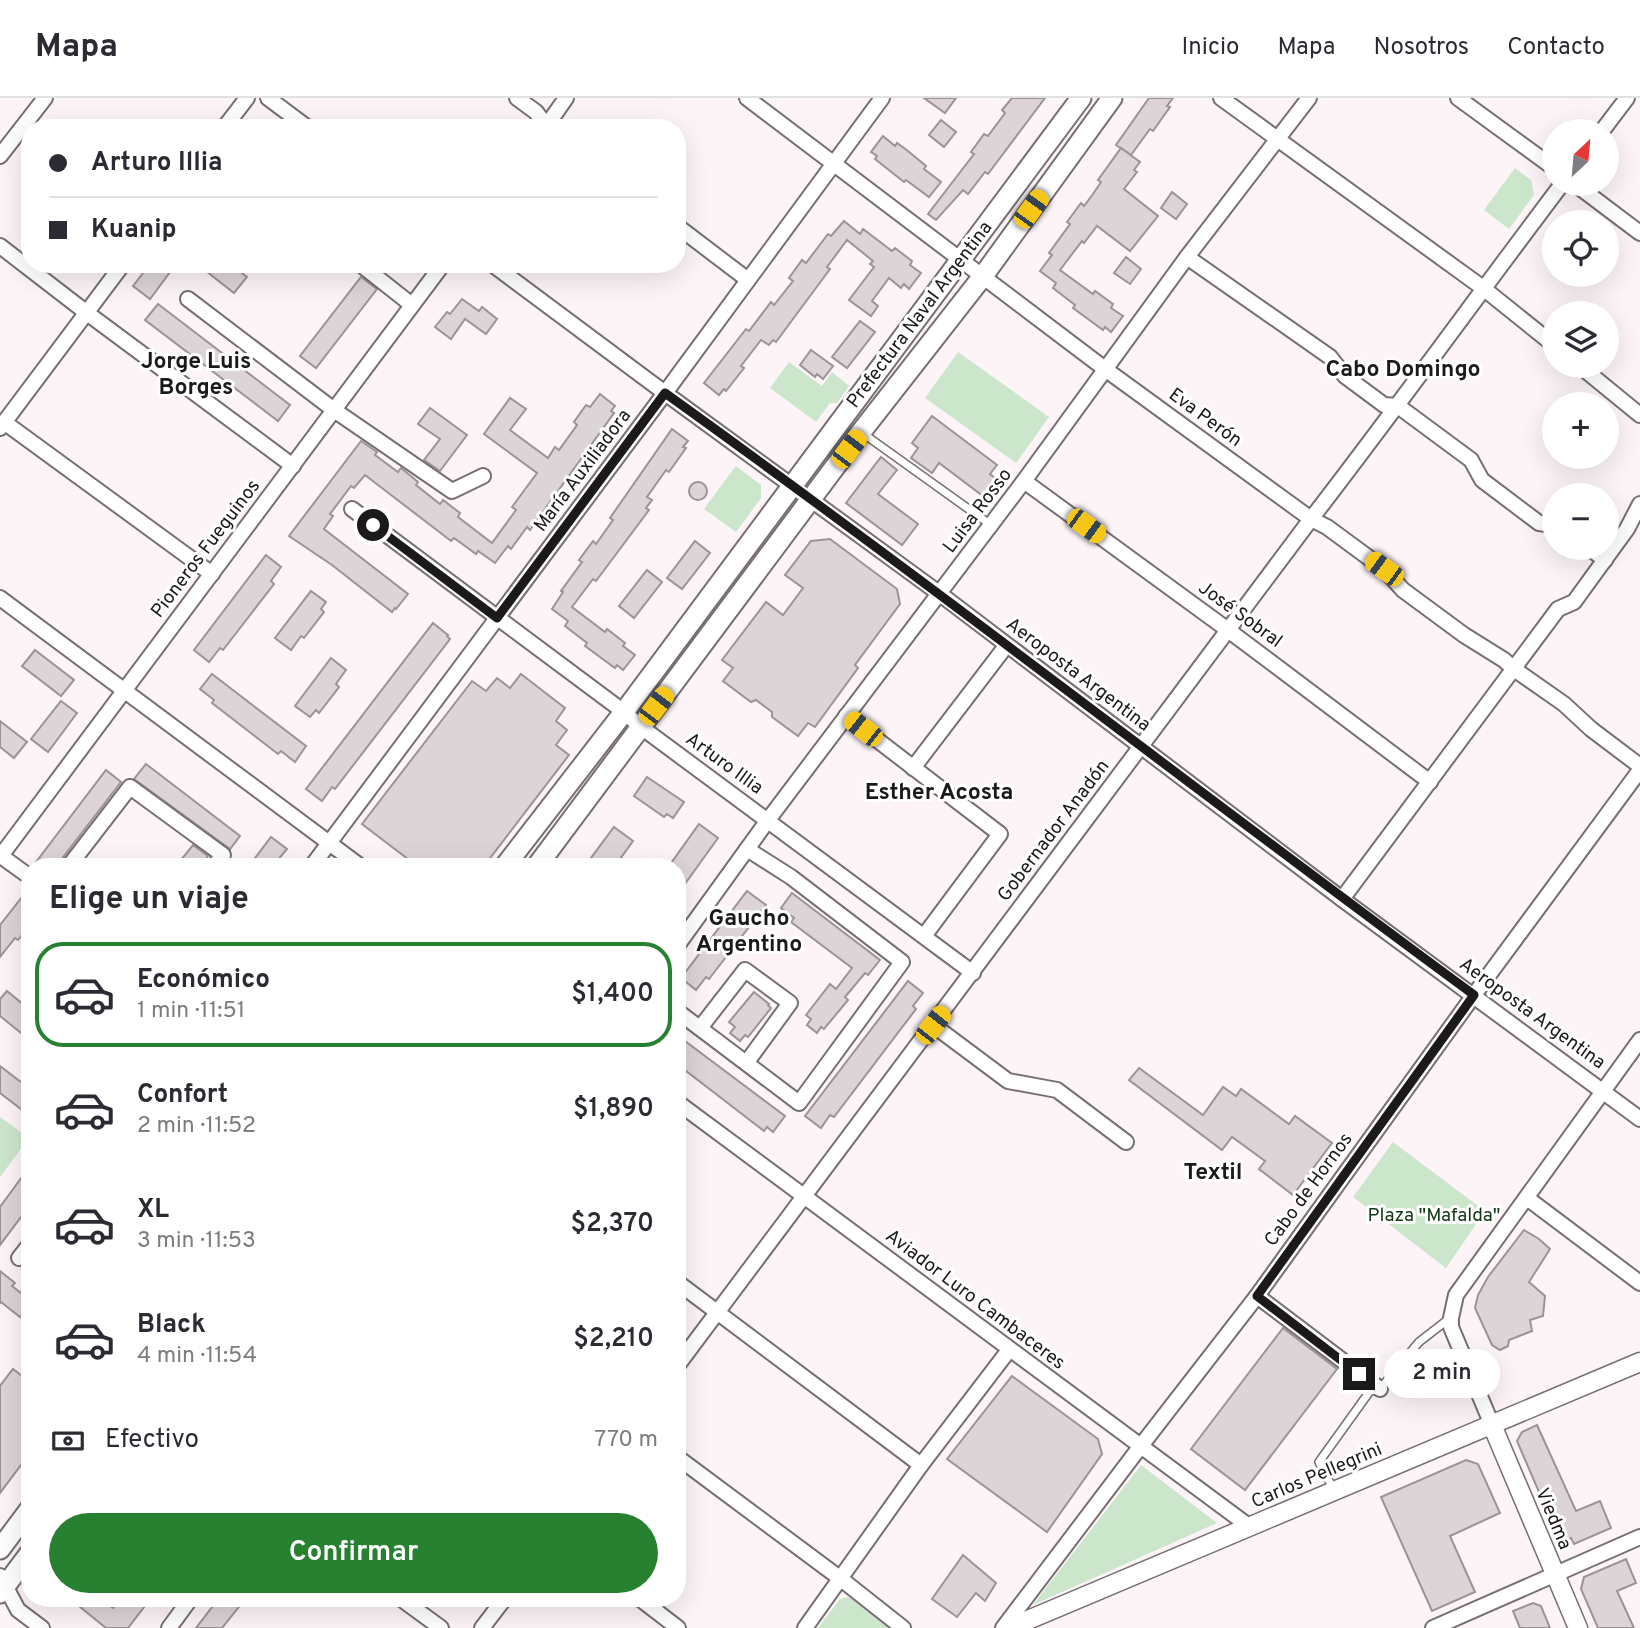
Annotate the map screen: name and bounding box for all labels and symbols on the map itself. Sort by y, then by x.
north arrow [1542,119,1619,196]
car [1011,186,1052,232]
street label: Prefectura Naval Argentina [842,217,998,413]
district label: Jorge Luis Borges [141,348,251,403]
district label: Cabo Domingo [1326,356,1480,385]
street label: Eva Perón [1164,383,1246,453]
street label: María Auxiliadora [529,405,637,537]
car [828,426,871,472]
street label: Luisa Rosso [938,464,1018,558]
street label: Pioneros Fueguinos [146,475,266,623]
car [1063,505,1110,547]
route start [357,509,389,541]
car [1361,548,1408,590]
street label: José Sobral [1193,576,1287,654]
street label: Aeroposta Argentina [1001,613,1155,737]
car [635,683,678,729]
car [840,708,887,750]
street label: Arturo Illia [680,728,768,800]
street label: Gobernador Anadón [993,755,1115,907]
district label: Esther Acosta [865,779,1013,808]
district label: Gaucho Argentino [696,905,802,960]
street label: Aeroposta Argentina [1454,953,1610,1075]
car [912,1002,955,1048]
street label: Cabo de Hornos [1260,1128,1358,1252]
district label: Textil [1184,1159,1242,1188]
park label: Plaza "Mafalda" [1368,1204,1500,1228]
street label: Aviador Luro Cambaceres [880,1225,1070,1375]
callout: 2 min [1384,1350,1499,1398]
route end [1343,1358,1375,1390]
street label: Carlos Pellegrini [1248,1438,1386,1514]
street label: Viedma [1529,1485,1577,1553]

